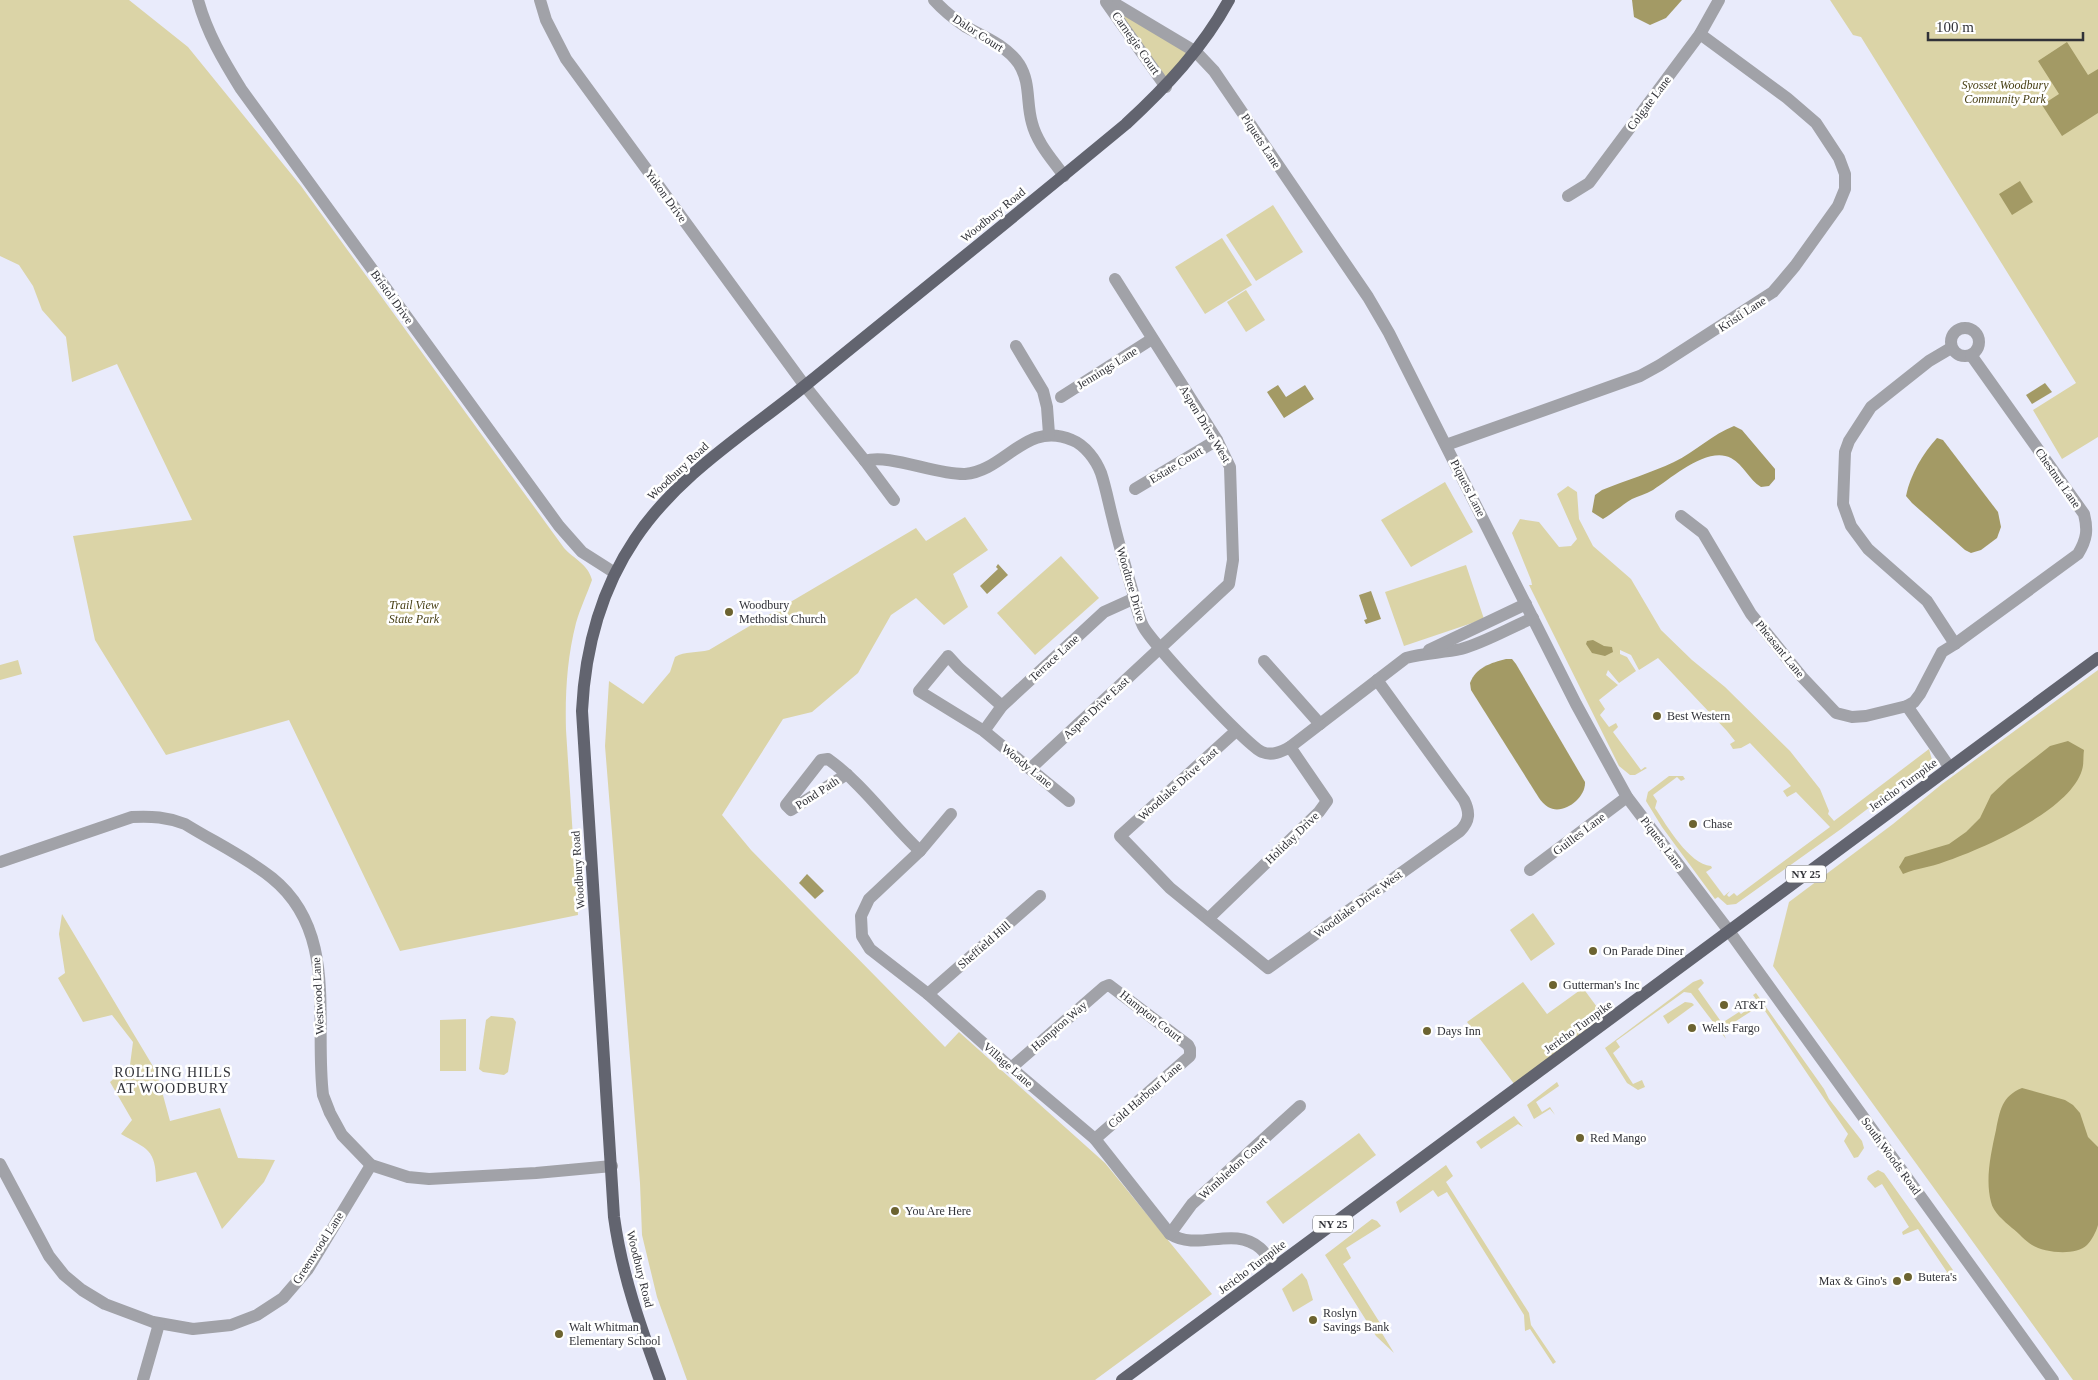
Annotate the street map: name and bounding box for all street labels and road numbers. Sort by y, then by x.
street label: Carnegie Court [1109,9,1163,78]
street label: Dalor Court [950,11,1007,55]
street label: Colgate Lane [1624,73,1674,133]
street label: Piquets Lane [1238,111,1284,171]
street label: Yukon Drive [642,167,690,225]
street label: Woodbury Road [958,185,1028,245]
street label: Bristol Drive [368,267,416,327]
street label: Kristi Lane [1715,293,1769,335]
street label: Jennings Lane [1074,344,1140,392]
street label: Aspen Drive West [1176,383,1234,466]
street label: Woodbury Road [644,439,712,503]
street label: Estate Court [1147,443,1206,486]
street label: Chestnut Lane [2032,445,2084,511]
street label: Piquets Lane [1448,457,1488,519]
street label: Woodtree Drive [1114,545,1148,623]
street label: Pheasant Lane [1753,618,1807,680]
street label: Terrace Lane [1026,631,1082,685]
street label: Aspen Drive East [1060,674,1132,742]
street label: Woody Lane [999,741,1055,791]
street label: Woodlake Drive East [1135,744,1221,823]
street label: Jericho Turnpike [1866,756,1940,814]
street label: Pond Path [793,774,841,812]
street label: Holiday Drive [1262,809,1322,867]
street label: Guilles Lane [1550,810,1608,858]
street label: Piquets Lane [1638,814,1686,872]
street label: Woodbury Road [568,830,588,910]
road number: NY 25 [1786,866,1826,882]
street label: Woodlake Drive West [1311,867,1405,941]
street label: Sheffield Hill [955,918,1014,972]
street label: Westwood Lane [309,957,327,1035]
street label: Hampton Court [1117,987,1185,1045]
street label: Hampton Way [1028,998,1090,1054]
street label: Jericho Turnpike [1541,998,1615,1056]
street label: Village Lane [980,1040,1036,1090]
street label: Cold Harbour Lane [1105,1059,1185,1131]
street label: South Woods Road [1858,1115,1924,1197]
street label: Wimbledon Court [1196,1133,1270,1202]
street label: Greenwood Lane [290,1209,346,1287]
road number: NY 25 [1313,1216,1353,1232]
street label: Woodbury Road [624,1229,656,1309]
street label: Jericho Turnpike [1215,1237,1289,1297]

